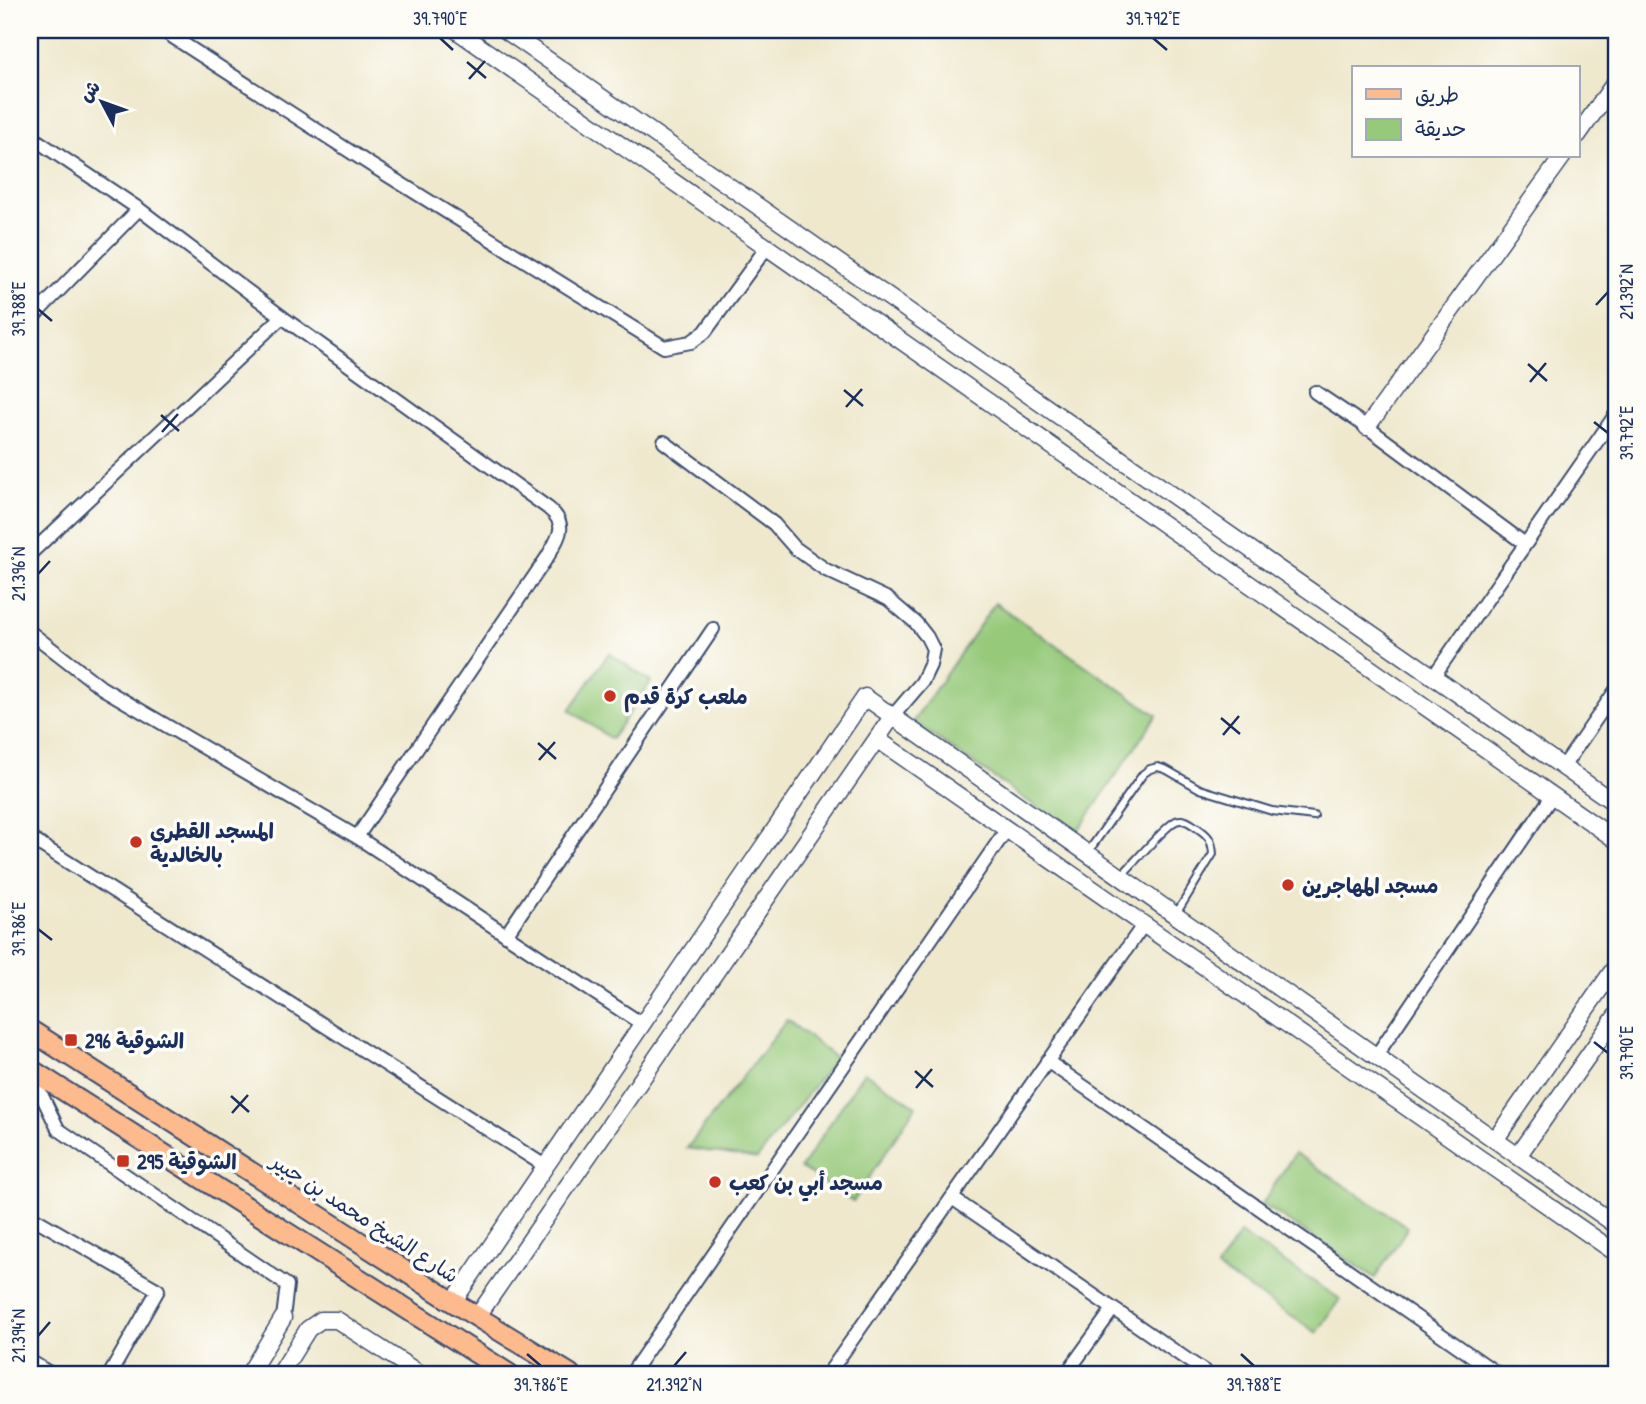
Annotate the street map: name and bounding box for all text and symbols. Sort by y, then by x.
text: 39.790°E [413,6,467,31]
text: 39.792°E [1126,6,1180,31]
north arrow [66,66,136,136]
legend [1352,66,1580,158]
text: ش [73,74,106,107]
text: طريق [1415,80,1459,109]
text: حديقة [1415,114,1466,143]
text: 21.392°N [1614,264,1639,320]
text: 39.788°E [6,281,31,337]
text: 39.792°E [1614,406,1639,460]
text: 21.396°N [6,547,31,601]
place label: ملعب كرة قدم [624,682,748,713]
marker: ملعب كرة قدم [602,688,618,704]
place label: المسجد القطري بالخالدية [150,816,274,869]
marker: المسجد القطري بالخالدية [128,834,144,850]
place label: مسجد المهاجرين [1302,871,1438,900]
marker: مسجد المهاجرين [1280,877,1296,893]
text: 39.786°E [6,902,31,956]
place label: الشوقية 296 [85,1026,184,1055]
text: 39.790°E [1614,1026,1639,1080]
marker: الشوقية 296 [63,1032,79,1048]
street label: شارع الشيخ محمد بن جبير [263,1145,465,1291]
place label: الشوقية 295 [137,1147,237,1176]
marker: الشوقية 295 [115,1153,131,1169]
place label: مسجد أبي بن كعب [729,1168,883,1202]
marker: مسجد أبي بن كعب [707,1174,723,1190]
text: 21.394°N [6,1309,31,1363]
text: 39.786°E [514,1372,568,1397]
text: 21.392°N [646,1372,702,1397]
text: 39.788°E [1226,1372,1282,1397]

